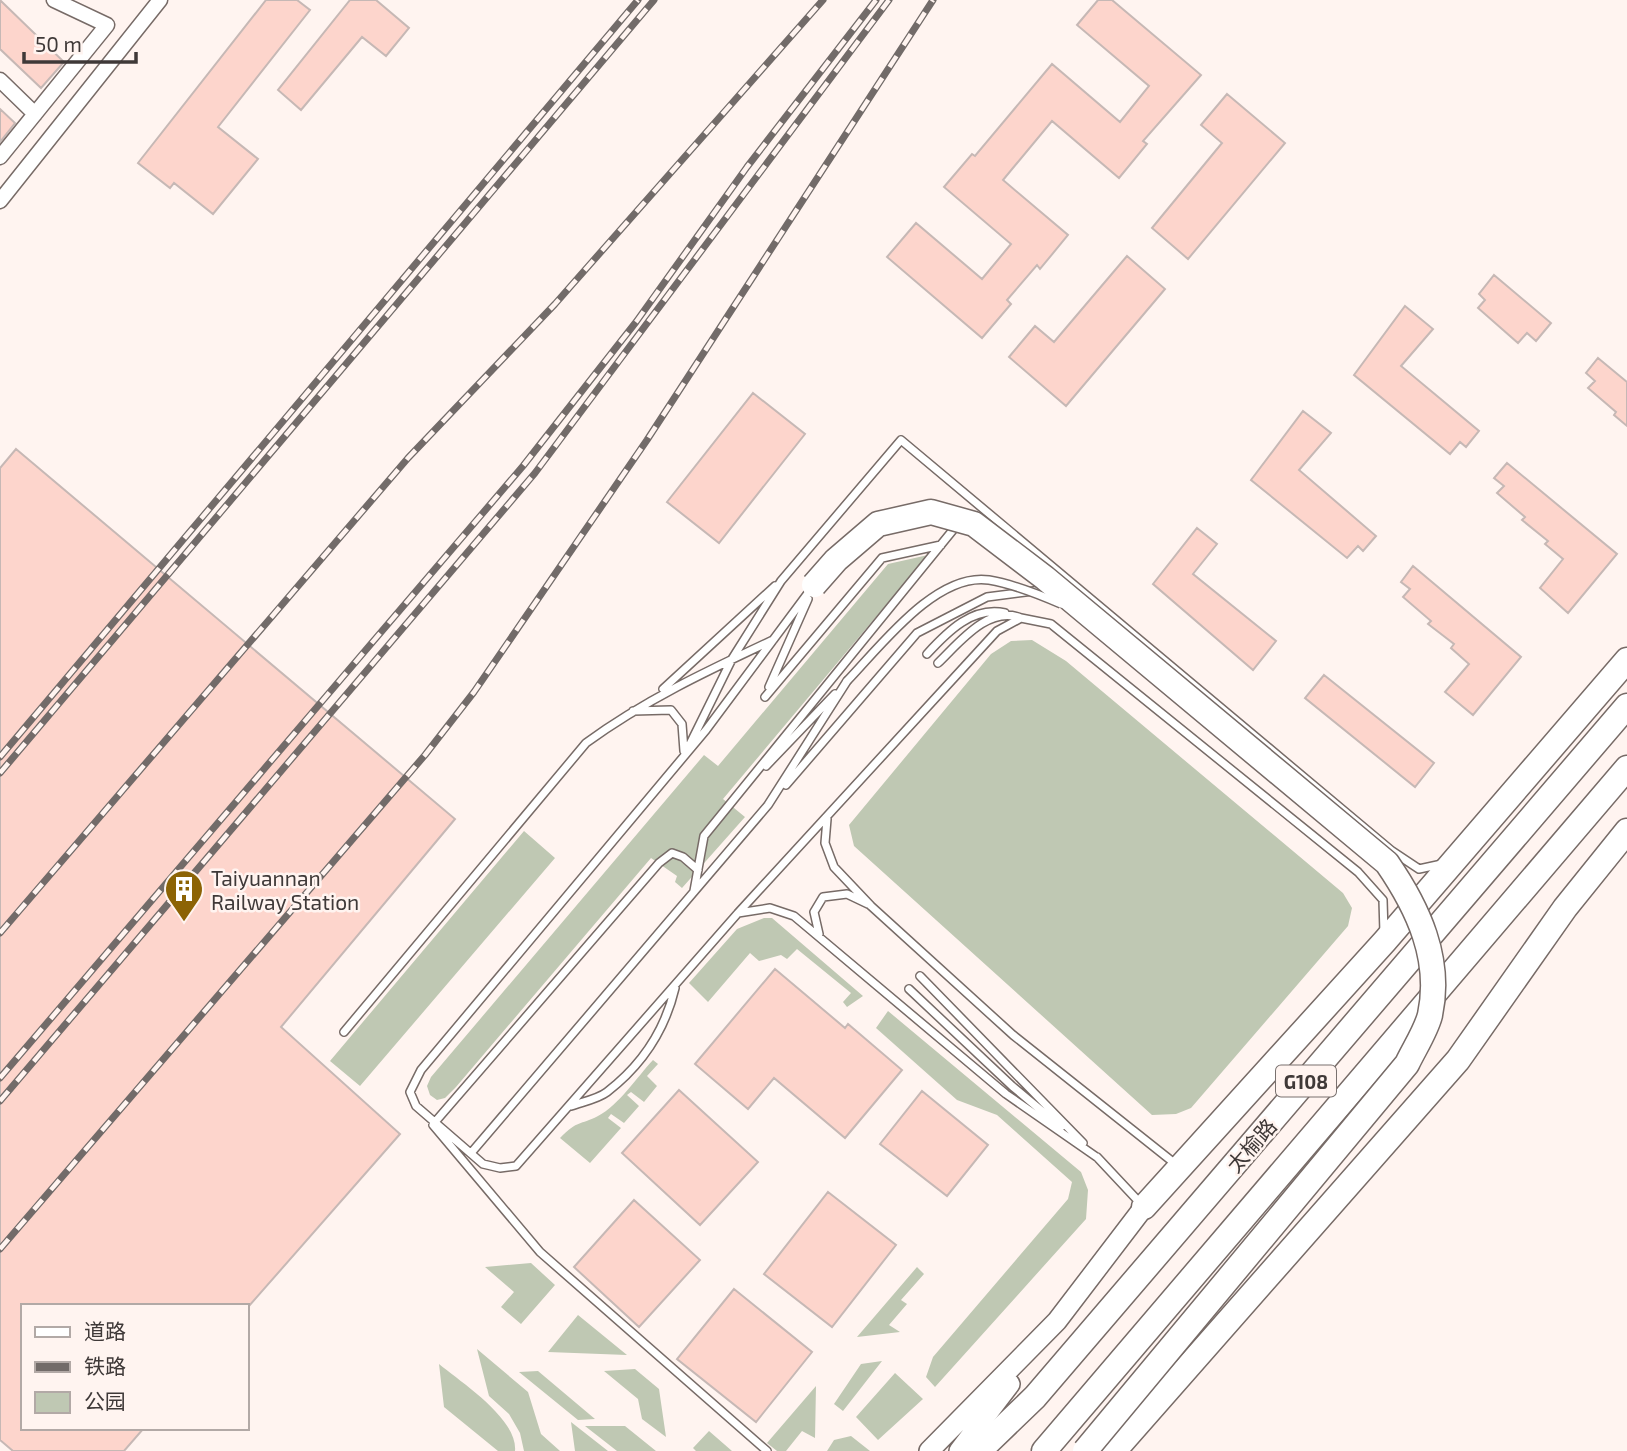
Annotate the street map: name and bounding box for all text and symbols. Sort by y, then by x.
scale bar [24,21,136,65]
text: 50 m [35,31,82,56]
place label: Taiyuannan Railway Station [211,865,359,914]
building icon: Taiyuannan Railway Station [163,868,205,923]
road number: G108 [1276,1065,1336,1096]
street label: 太榆路 [1221,1113,1281,1177]
legend [21,1304,248,1430]
text: 道路 [84,1318,126,1343]
text: 铁路 [84,1353,126,1378]
text: 公园 [84,1388,126,1413]

